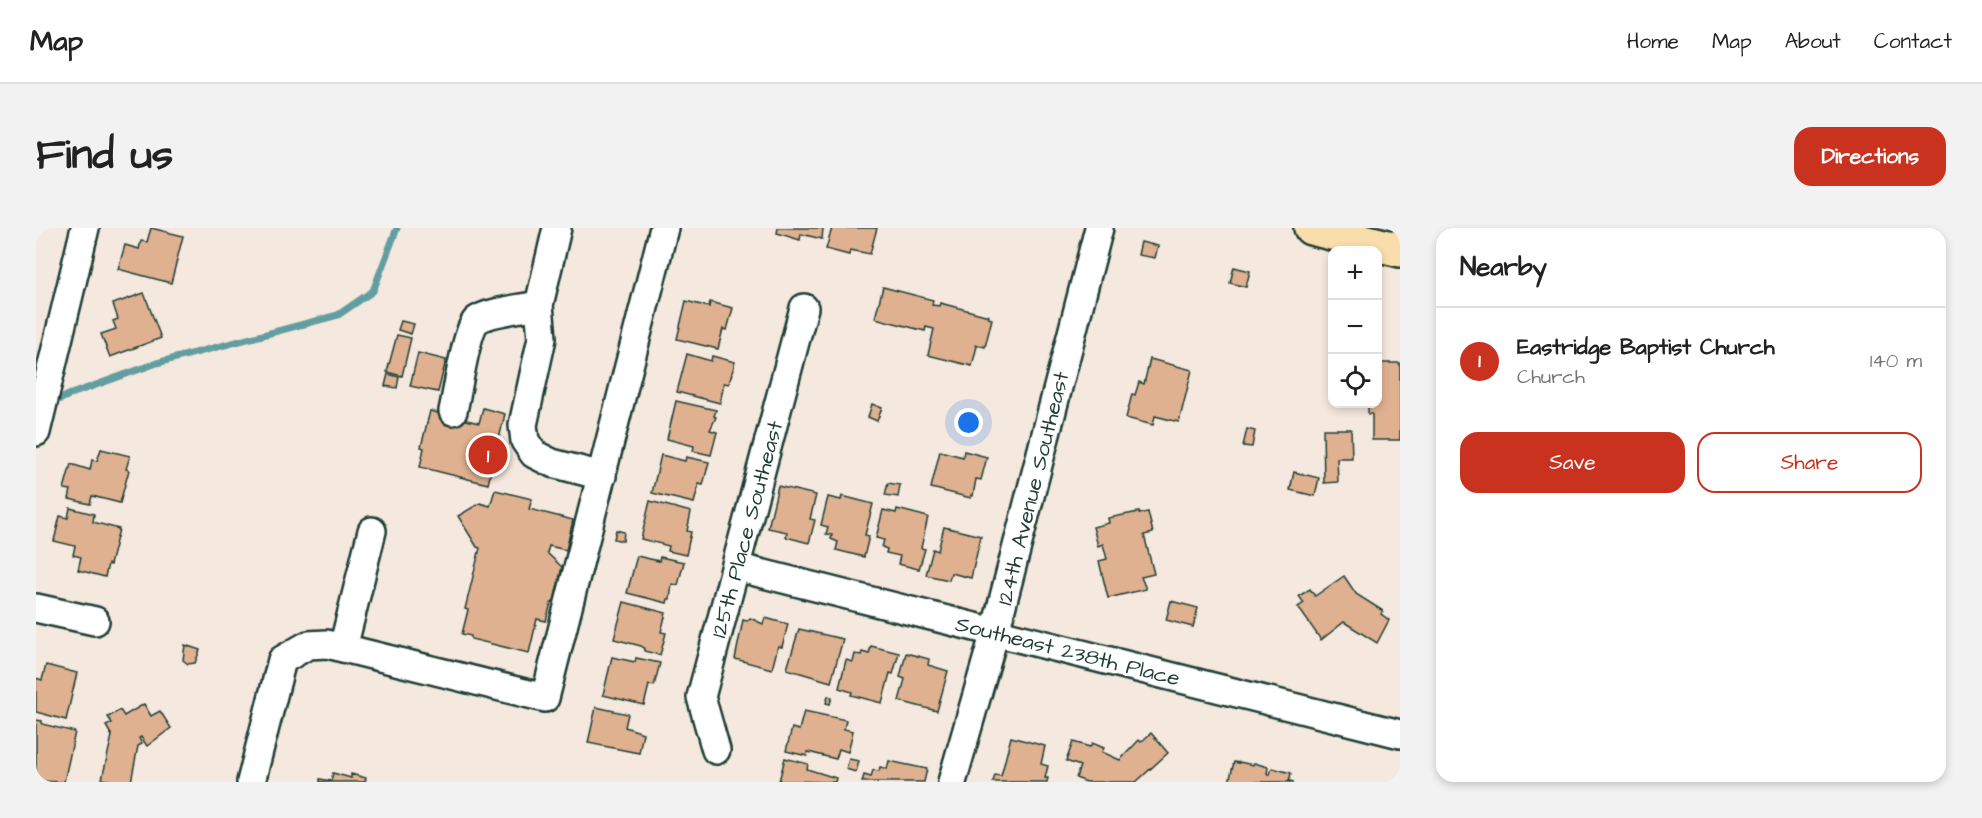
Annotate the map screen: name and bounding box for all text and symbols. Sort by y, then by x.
text: Map [30,22,83,61]
text: Home [1627,27,1679,56]
text: Map [1712,27,1752,56]
text: About [1785,27,1841,56]
text: Contact [1874,27,1952,56]
text: Find us [36,127,173,185]
button: Directions [1794,127,1946,186]
map controls [1328,246,1382,408]
button: + [1328,246,1382,300]
text: Nearby [1460,249,1547,285]
button: − [1328,300,1382,354]
text: Eastridge Baptist Church [1517,332,1775,363]
text: 1 [1478,347,1481,375]
text: 140 m [1870,347,1922,375]
button: locate [1328,354,1382,408]
text: Church [1517,363,1585,391]
street label: 124th Avenue Southeast [989,368,1078,608]
your location [954,408,983,437]
street label: 125th Place Southeast [704,417,791,641]
pin: 1 [468,432,508,478]
button: Save [1460,432,1685,493]
button: Share [1697,432,1922,493]
street label: Southeast 238th Place [952,609,1183,694]

